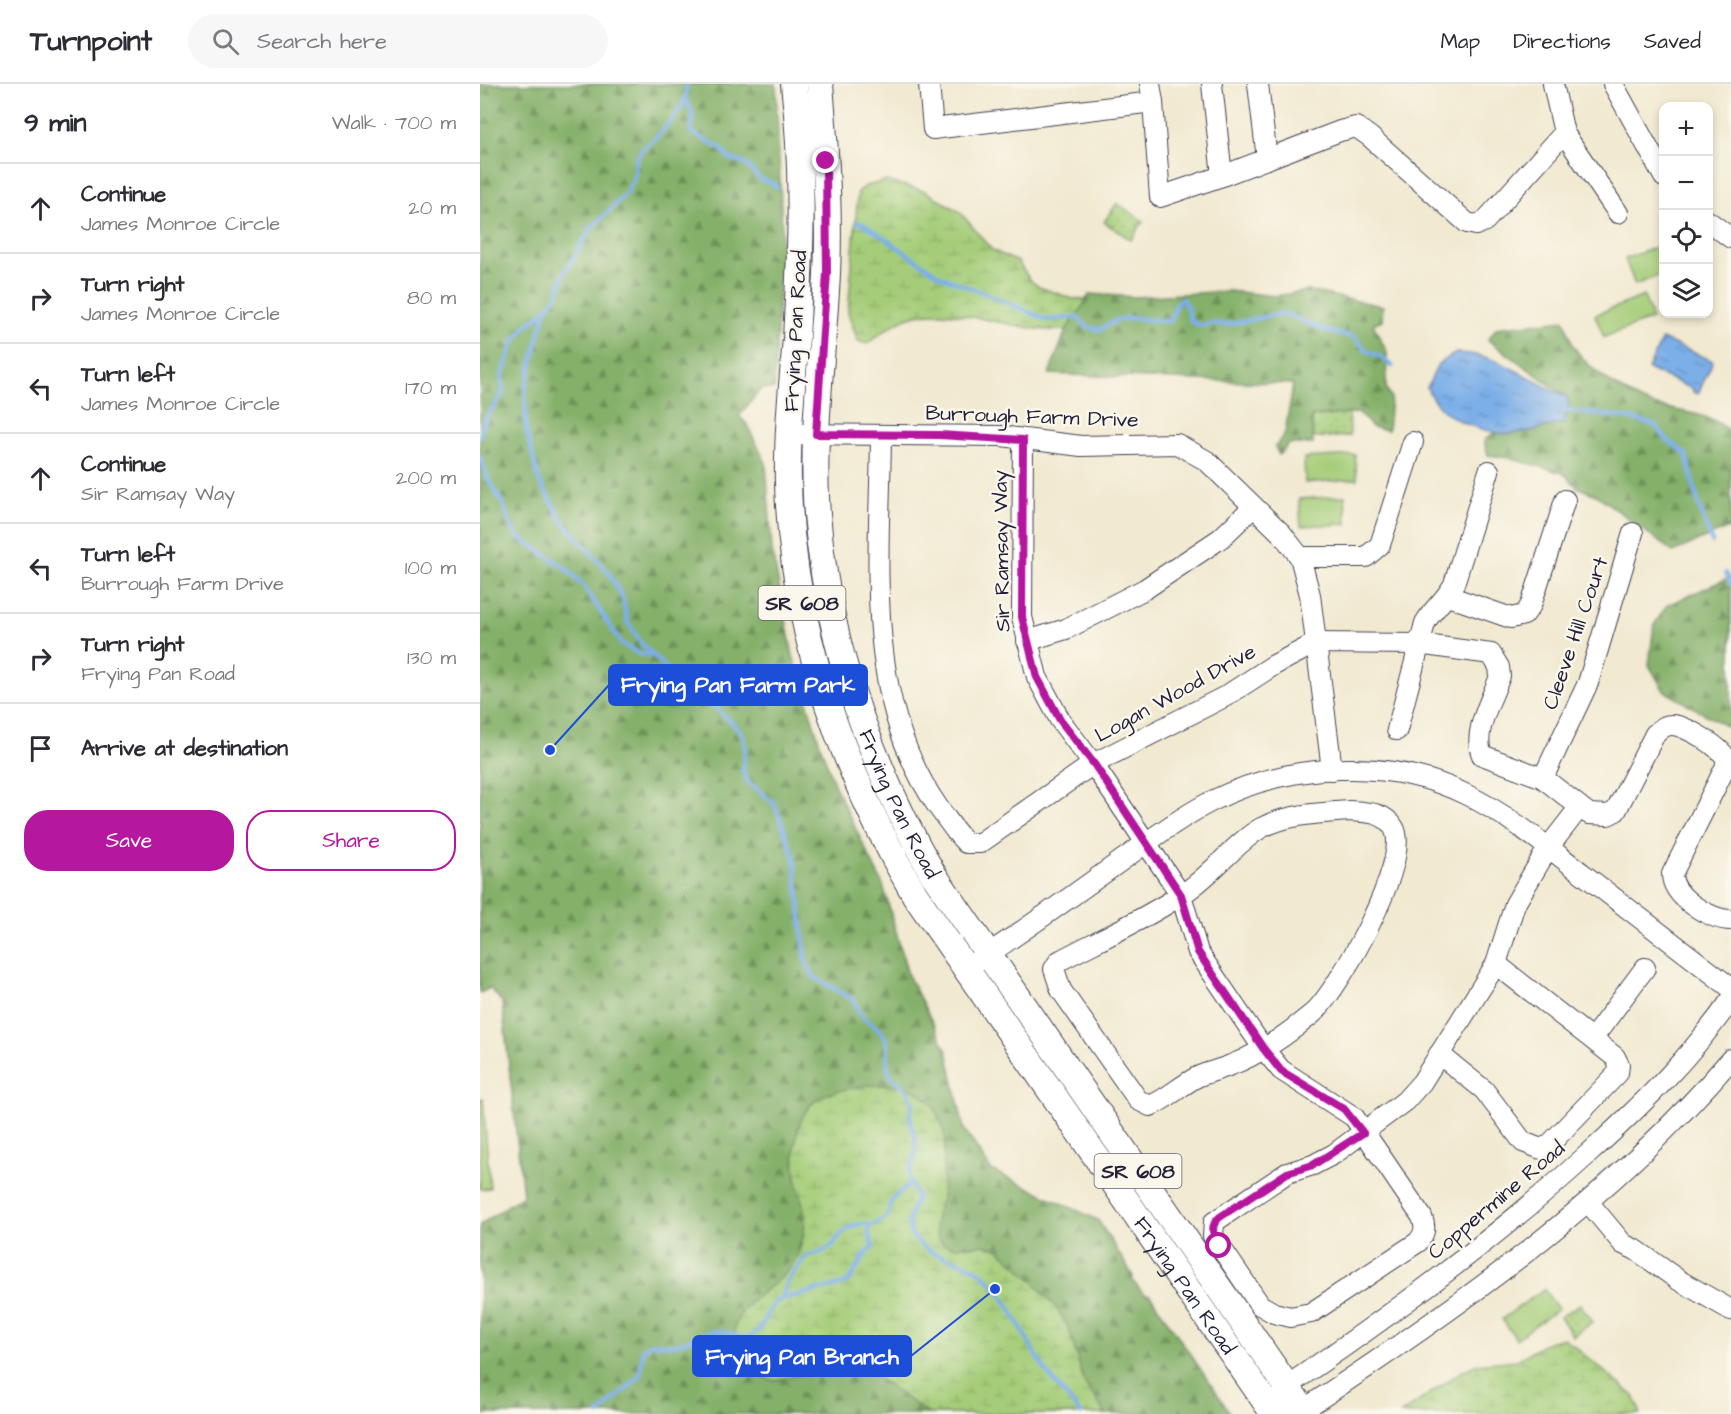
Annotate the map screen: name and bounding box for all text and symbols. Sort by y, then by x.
search box [188,14,608,68]
text: Turnpoint [30,22,152,61]
icon: search [209,25,242,58]
text: Search here [257,26,387,57]
text: Map [1440,27,1480,56]
text: Directions [1513,27,1611,56]
text: Saved [1644,27,1701,56]
map controls [1659,102,1713,318]
button: + [1659,102,1713,156]
text: 9 min [24,105,86,141]
text: Walk · 700 m [332,109,456,137]
route end [812,147,838,173]
button: − [1659,156,1713,210]
text: Continue [81,179,166,210]
icon: ahead [24,192,57,225]
text: 20 m [408,194,456,222]
text: James Monroe Circle [81,210,280,238]
button: locate [1659,210,1713,264]
street label: Frying Pan Road [777,249,816,413]
button: layers [1659,264,1713,318]
text: Turn right [81,269,184,300]
icon: right [24,282,57,315]
text: 80 m [407,284,456,312]
text: James Monroe Circle [81,300,280,328]
text: Turn left [81,359,175,390]
icon: left [24,372,57,405]
text: 170 m [405,374,456,402]
text: James Monroe Circle [81,390,280,418]
street label: Burrough Farm Drive [925,398,1139,437]
text: Continue [81,449,166,480]
icon: ahead [24,462,57,495]
text: 200 m [396,464,456,492]
street label: Sir Ramsay Way [986,469,1019,632]
text: Sir Ramsay Way [81,480,235,508]
text: Turn left [81,539,175,570]
icon: left [24,552,57,585]
street label: Cleeve Hill Court [1536,552,1615,713]
text: 100 m [405,554,456,582]
text: Burrough Farm Drive [81,570,284,598]
road number: SR 608 [758,586,846,620]
text: Turn right [81,629,184,660]
street label: Logan Wood Drive [1090,637,1262,751]
icon: right [24,642,57,675]
text: 130 m [407,644,456,672]
text: Frying Pan Road [81,660,235,688]
callout: Frying Pan Farm Park [609,665,867,705]
text: Frying Pan Farm Park [621,670,856,703]
street label: Frying Pan Road [851,725,947,884]
icon: arrive [24,732,57,765]
text: Arrive at destination [81,733,288,764]
button: Save [24,810,234,871]
button: Share [246,810,456,871]
street label: Coppermine Road [1421,1134,1572,1267]
road number: SR 608 [1094,1154,1182,1188]
street label: Frying Pan Road [1127,1211,1243,1361]
route start [1205,1232,1231,1258]
callout: Frying Pan Branch [693,1336,911,1376]
text: Frying Pan Branch [705,1342,900,1375]

